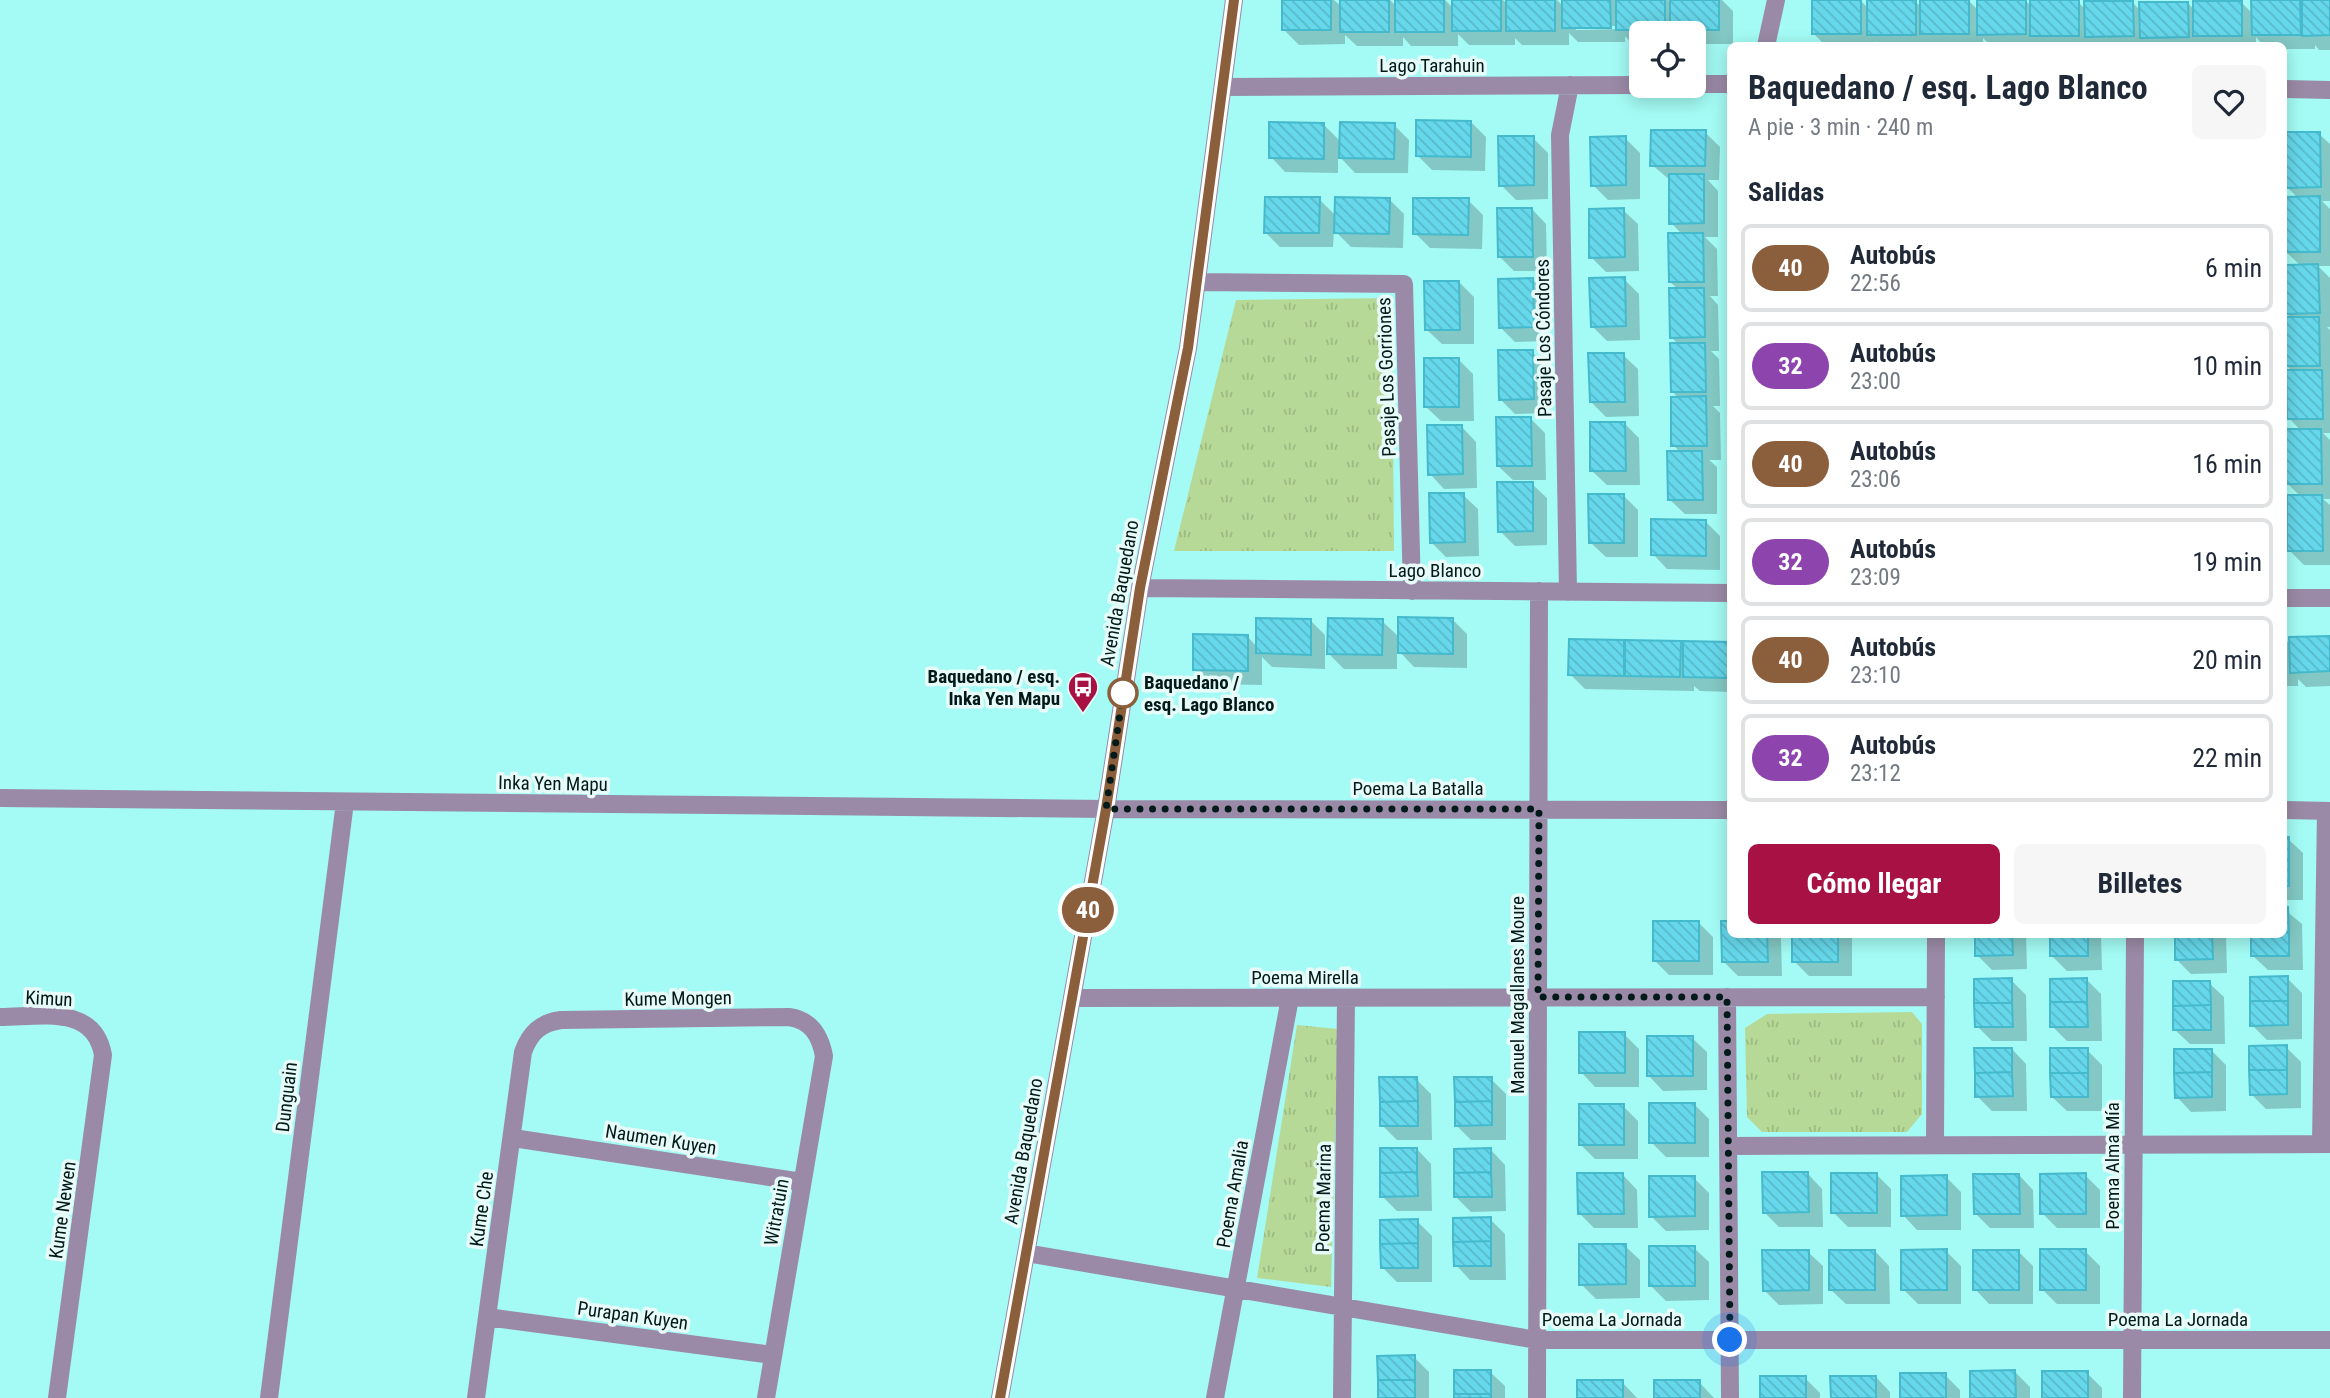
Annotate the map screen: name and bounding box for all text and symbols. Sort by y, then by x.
map controls [1629,21,1706,98]
button: locate [1629,21,1706,98]
street label: Lago Tarahuin [1379,54,1485,77]
button: heart [2192,65,2266,139]
text: Baquedano / esq. Lago Blanco [1748,68,2148,107]
text: A pie · 3 min · 240 m [1748,114,1933,141]
text: Salidas [1748,177,1824,207]
text: Autobús [1850,240,1936,270]
text: 6 min [2205,253,2262,283]
text: 40 [1778,254,1803,282]
street label: Pasaje Los Cóndores [1531,259,1556,417]
text: 22:56 [1850,270,1901,297]
street label: Pasaje Los Gorriones [1372,297,1401,457]
text: Autobús [1850,338,1936,368]
text: 10 min [2192,351,2262,381]
text: 32 [1778,352,1803,380]
text: 23:00 [1850,368,1901,395]
text: Autobús [1850,436,1936,466]
text: 16 min [2192,449,2262,479]
text: 40 [1778,450,1803,478]
text: 23:06 [1850,466,1901,493]
street label: Avenida Baquedano [1095,518,1144,668]
text: Autobús [1850,534,1936,564]
text: 19 min [2192,547,2262,577]
text: 32 [1778,548,1803,576]
street label: Lago Blanco [1389,559,1481,582]
text: 23:09 [1850,564,1901,591]
text: Autobús [1850,632,1936,662]
text: 20 min [2192,645,2262,675]
text: 40 [1778,646,1803,674]
text: 23:10 [1850,662,1901,689]
place label: Baquedano / esq. Inka Yen Mapu [928,665,1060,710]
bus stop icon: Baquedano / esq. Inka Yen Mapu [1066,670,1100,714]
place label: Baquedano / esq. Lago Blanco [1144,671,1274,716]
marker: Baquedano / esq. Lago Blanco [1108,678,1138,708]
text: Autobús [1850,730,1936,760]
text: 22 min [2192,743,2262,773]
text: 32 [1778,744,1803,772]
text: 23:12 [1850,760,1901,787]
street label: Inka Yen Mapu [498,771,608,796]
street label: Poema La Batalla [1352,777,1484,800]
button: Cómo llegar [1748,844,2000,924]
button: Billetes [2014,844,2266,924]
line badge: 40 [1056,887,1120,933]
text: 40 [1076,896,1100,924]
street label: Manuel Magallanes Moure [1506,896,1529,1094]
street label: Poema Mirella [1251,966,1359,989]
street label: Kimun [25,986,73,1011]
street label: Kume Mongen [624,986,732,1011]
street label: Dunguain [271,1061,302,1133]
street label: Avenida Baquedano [999,1076,1048,1226]
street label: Poema Alma Mía [2101,1102,2124,1230]
street label: Naumen Kuyen [604,1119,718,1160]
street label: Poema Amalia [1212,1139,1253,1250]
street label: Poema Marina [1311,1144,1336,1252]
street label: Kume Newen [44,1160,81,1260]
street label: Kume Che [465,1170,498,1248]
street label: Witratuin [759,1177,794,1247]
street label: Purapan Kuyen [576,1296,690,1335]
street label: Poema La Jornada [1542,1308,1682,1331]
street label: Poema La Jornada [2108,1308,2248,1331]
your location [1712,1322,1747,1357]

